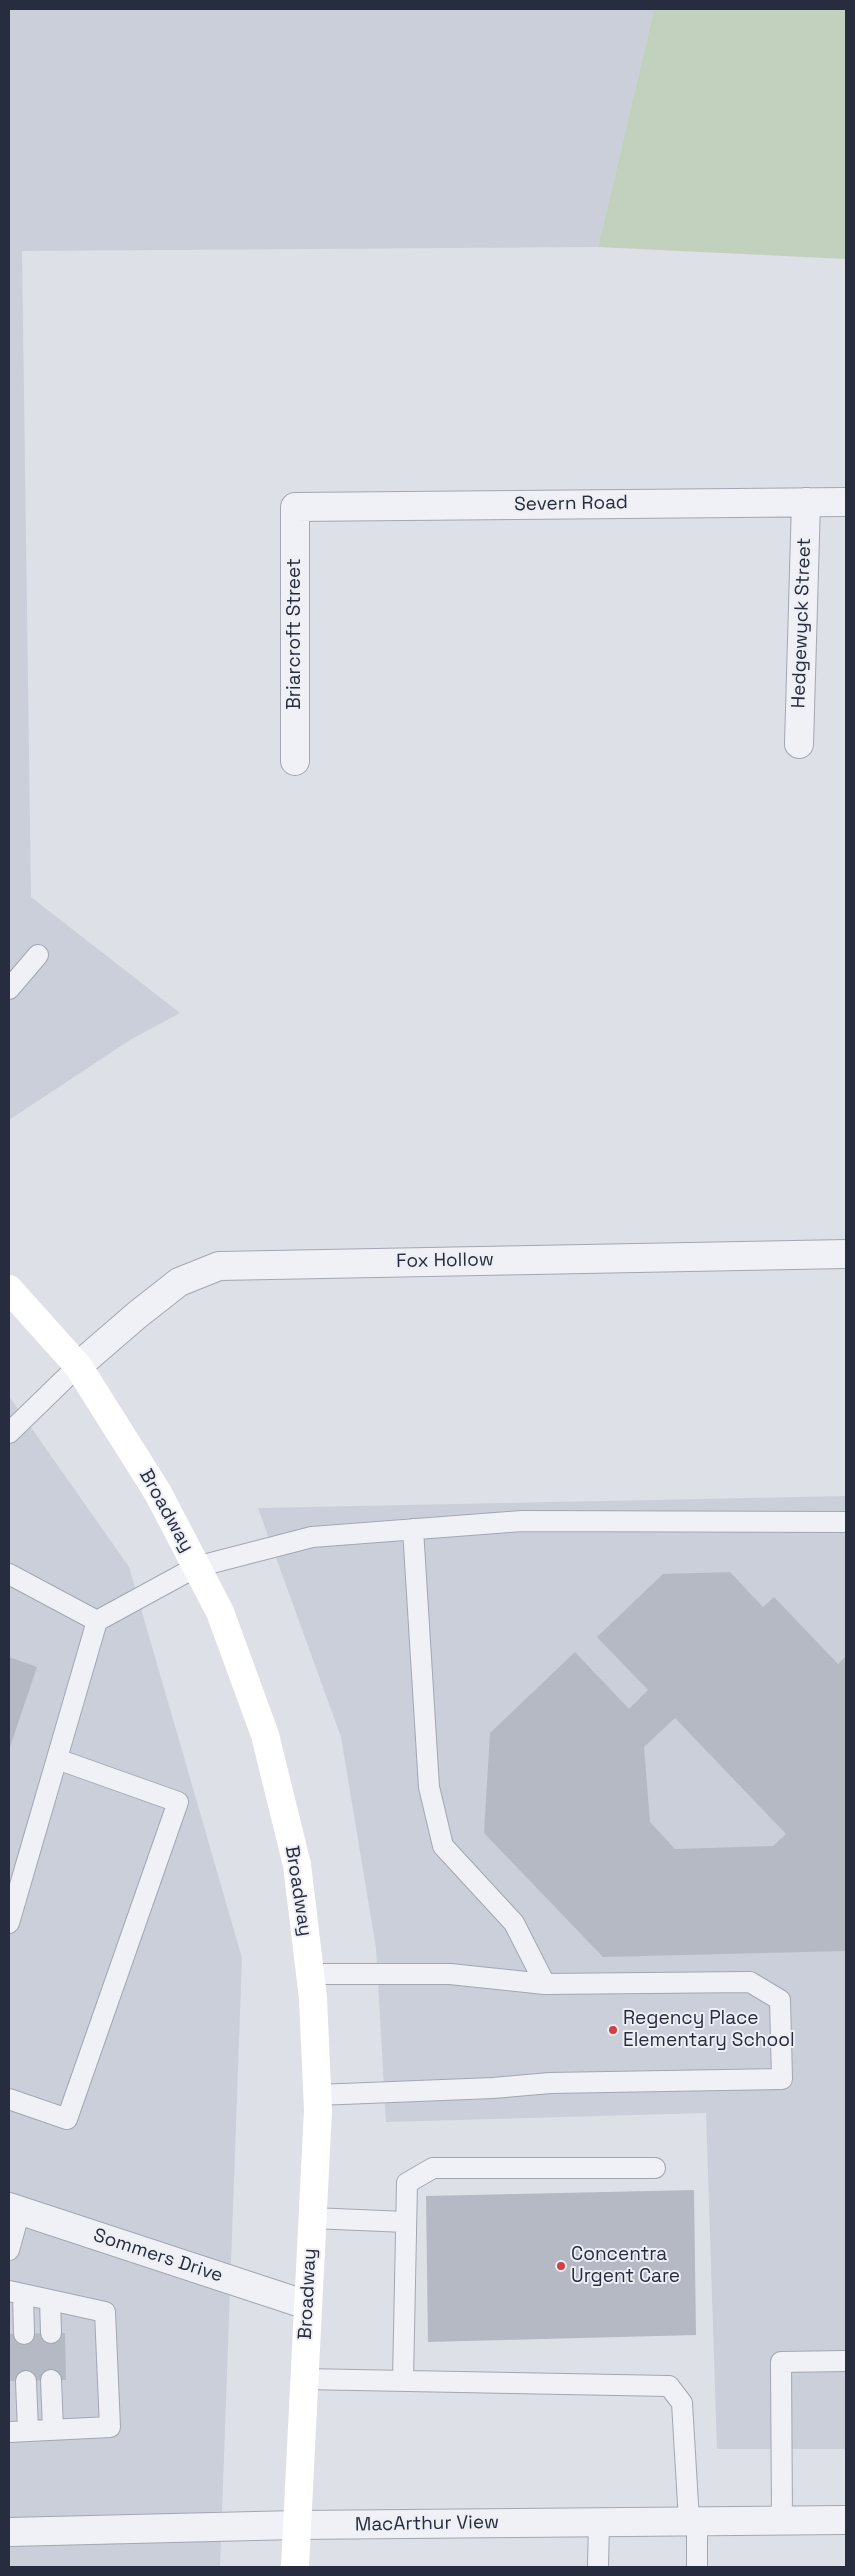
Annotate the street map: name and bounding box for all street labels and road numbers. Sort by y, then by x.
street label: Severn Road [514,492,628,516]
street label: Hedgewyck Street [788,537,816,709]
street label: Briarcroft Street [284,558,306,710]
street label: Fox Hollow [396,1249,494,1273]
street label: Broadway [134,1466,198,1556]
street label: Broadway [280,1844,316,1938]
street label: Sommers Drive [90,2224,226,2288]
street label: Broadway [294,2248,322,2340]
street label: MacArthur View [355,2511,499,2537]

